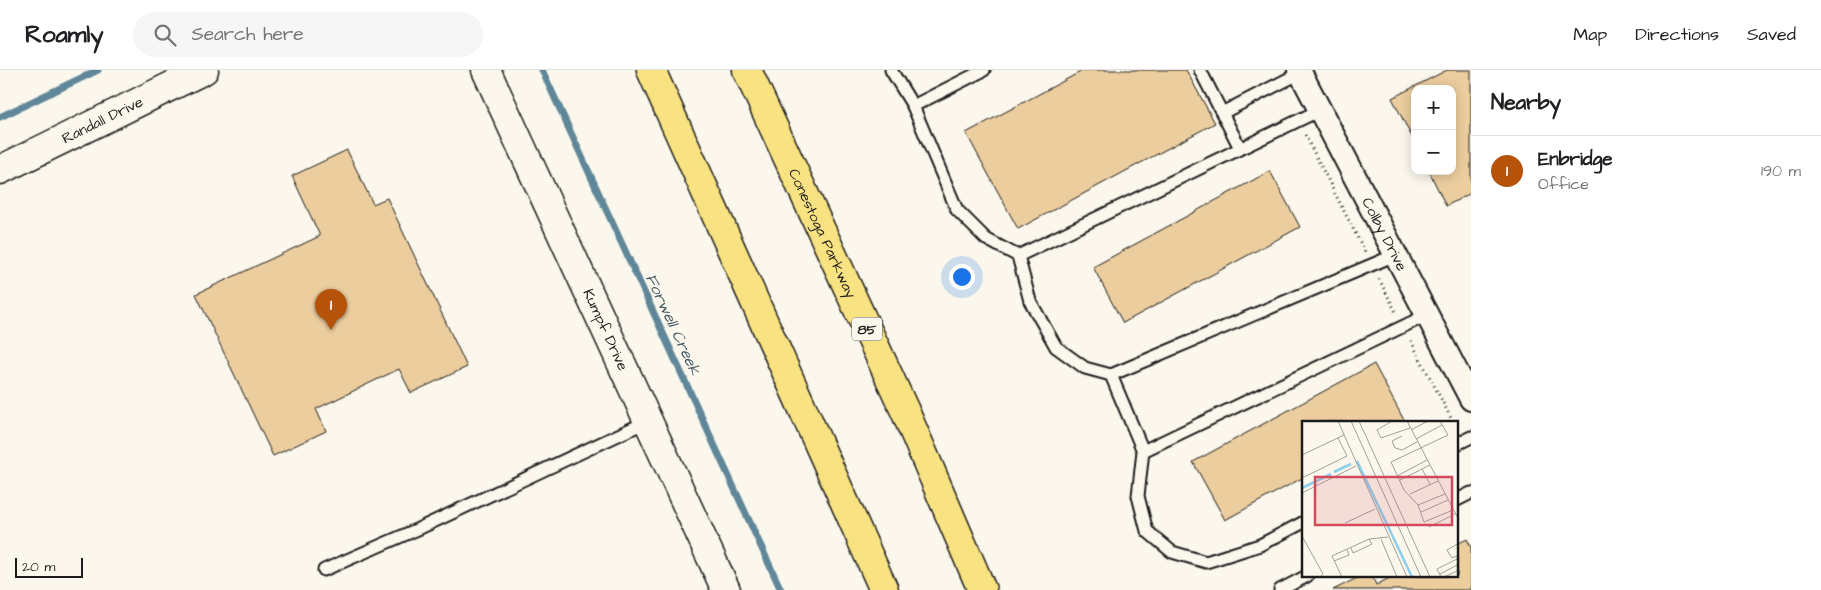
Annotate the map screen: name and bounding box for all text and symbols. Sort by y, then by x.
search box [133,12,483,57]
text: Roamly [25,18,103,52]
icon: search [151,21,179,49]
text: Search here [191,21,304,48]
text: Map [1573,22,1607,47]
text: Directions [1635,22,1719,47]
text: Saved [1747,22,1796,47]
map controls [1411,85,1456,175]
button: + [1411,85,1456,130]
text: Nearby [1491,88,1561,117]
street label: Randall Drive [58,91,147,149]
button: − [1411,130,1456,175]
text: Enbridge [1538,146,1613,173]
text: 1 [1506,160,1508,182]
text: 190 m [1761,160,1801,182]
street label: Conestoga Parkway [783,165,861,302]
text: Office [1538,173,1589,195]
street label: Colby Drive [1356,194,1412,275]
your location [949,264,975,290]
water label: Forwell Creek [640,270,707,380]
street label: Kumpf Drive [577,286,633,374]
pin: 1 [315,289,347,330]
road number: 85 [852,318,882,340]
inset map [1302,421,1458,578]
scale bar [15,555,82,578]
text: 20 m [22,557,55,577]

